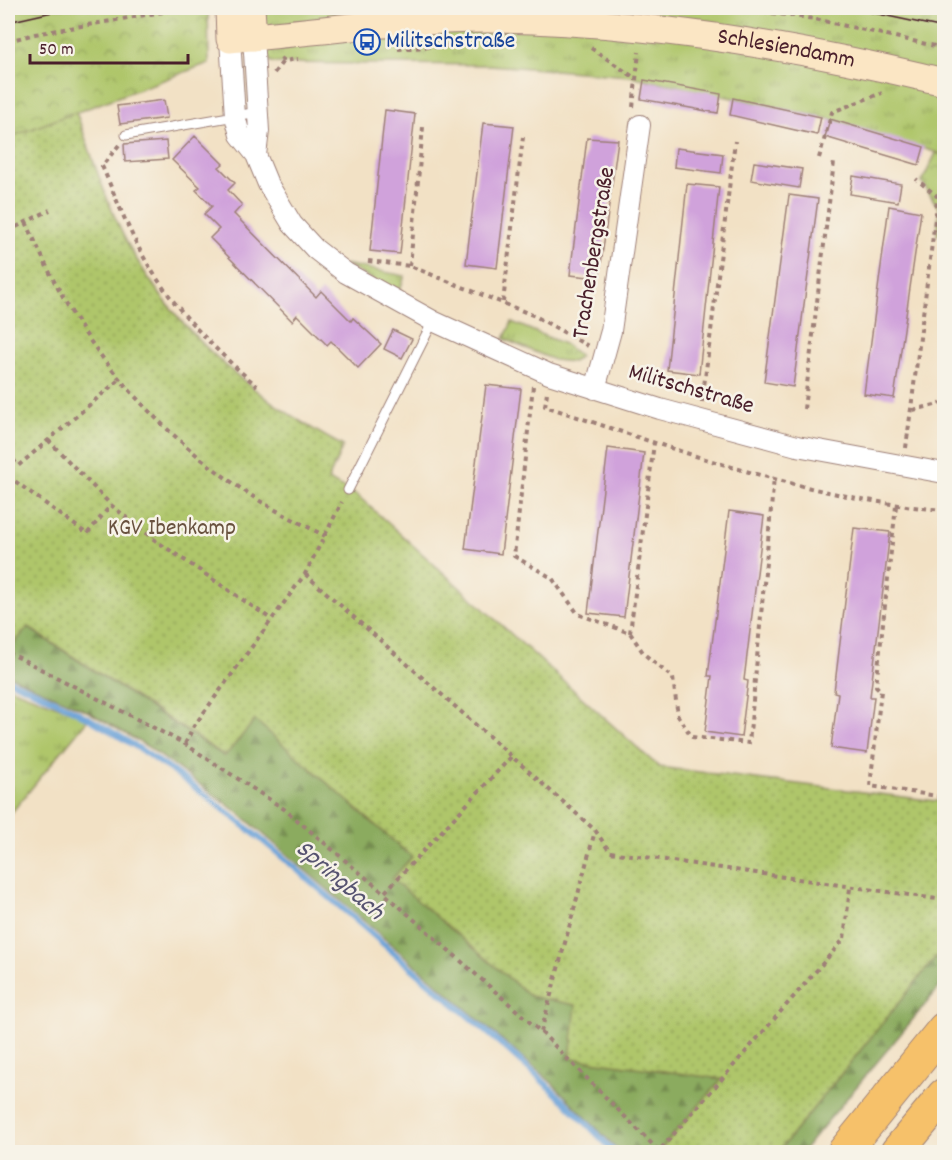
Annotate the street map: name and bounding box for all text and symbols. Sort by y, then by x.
street label: Schlesiendamm [715,21,858,78]
place label: Militschstraße [386,25,515,59]
scale bar [30,27,188,65]
bus stop icon: Militschstraße [352,27,382,57]
text: 50 m [39,38,74,63]
street label: Trachenbergstraße [565,165,625,341]
street label: Militschstraße [624,356,758,424]
park label: KGV Ibenkamp [108,512,236,546]
water label: Springbach [286,832,392,931]

